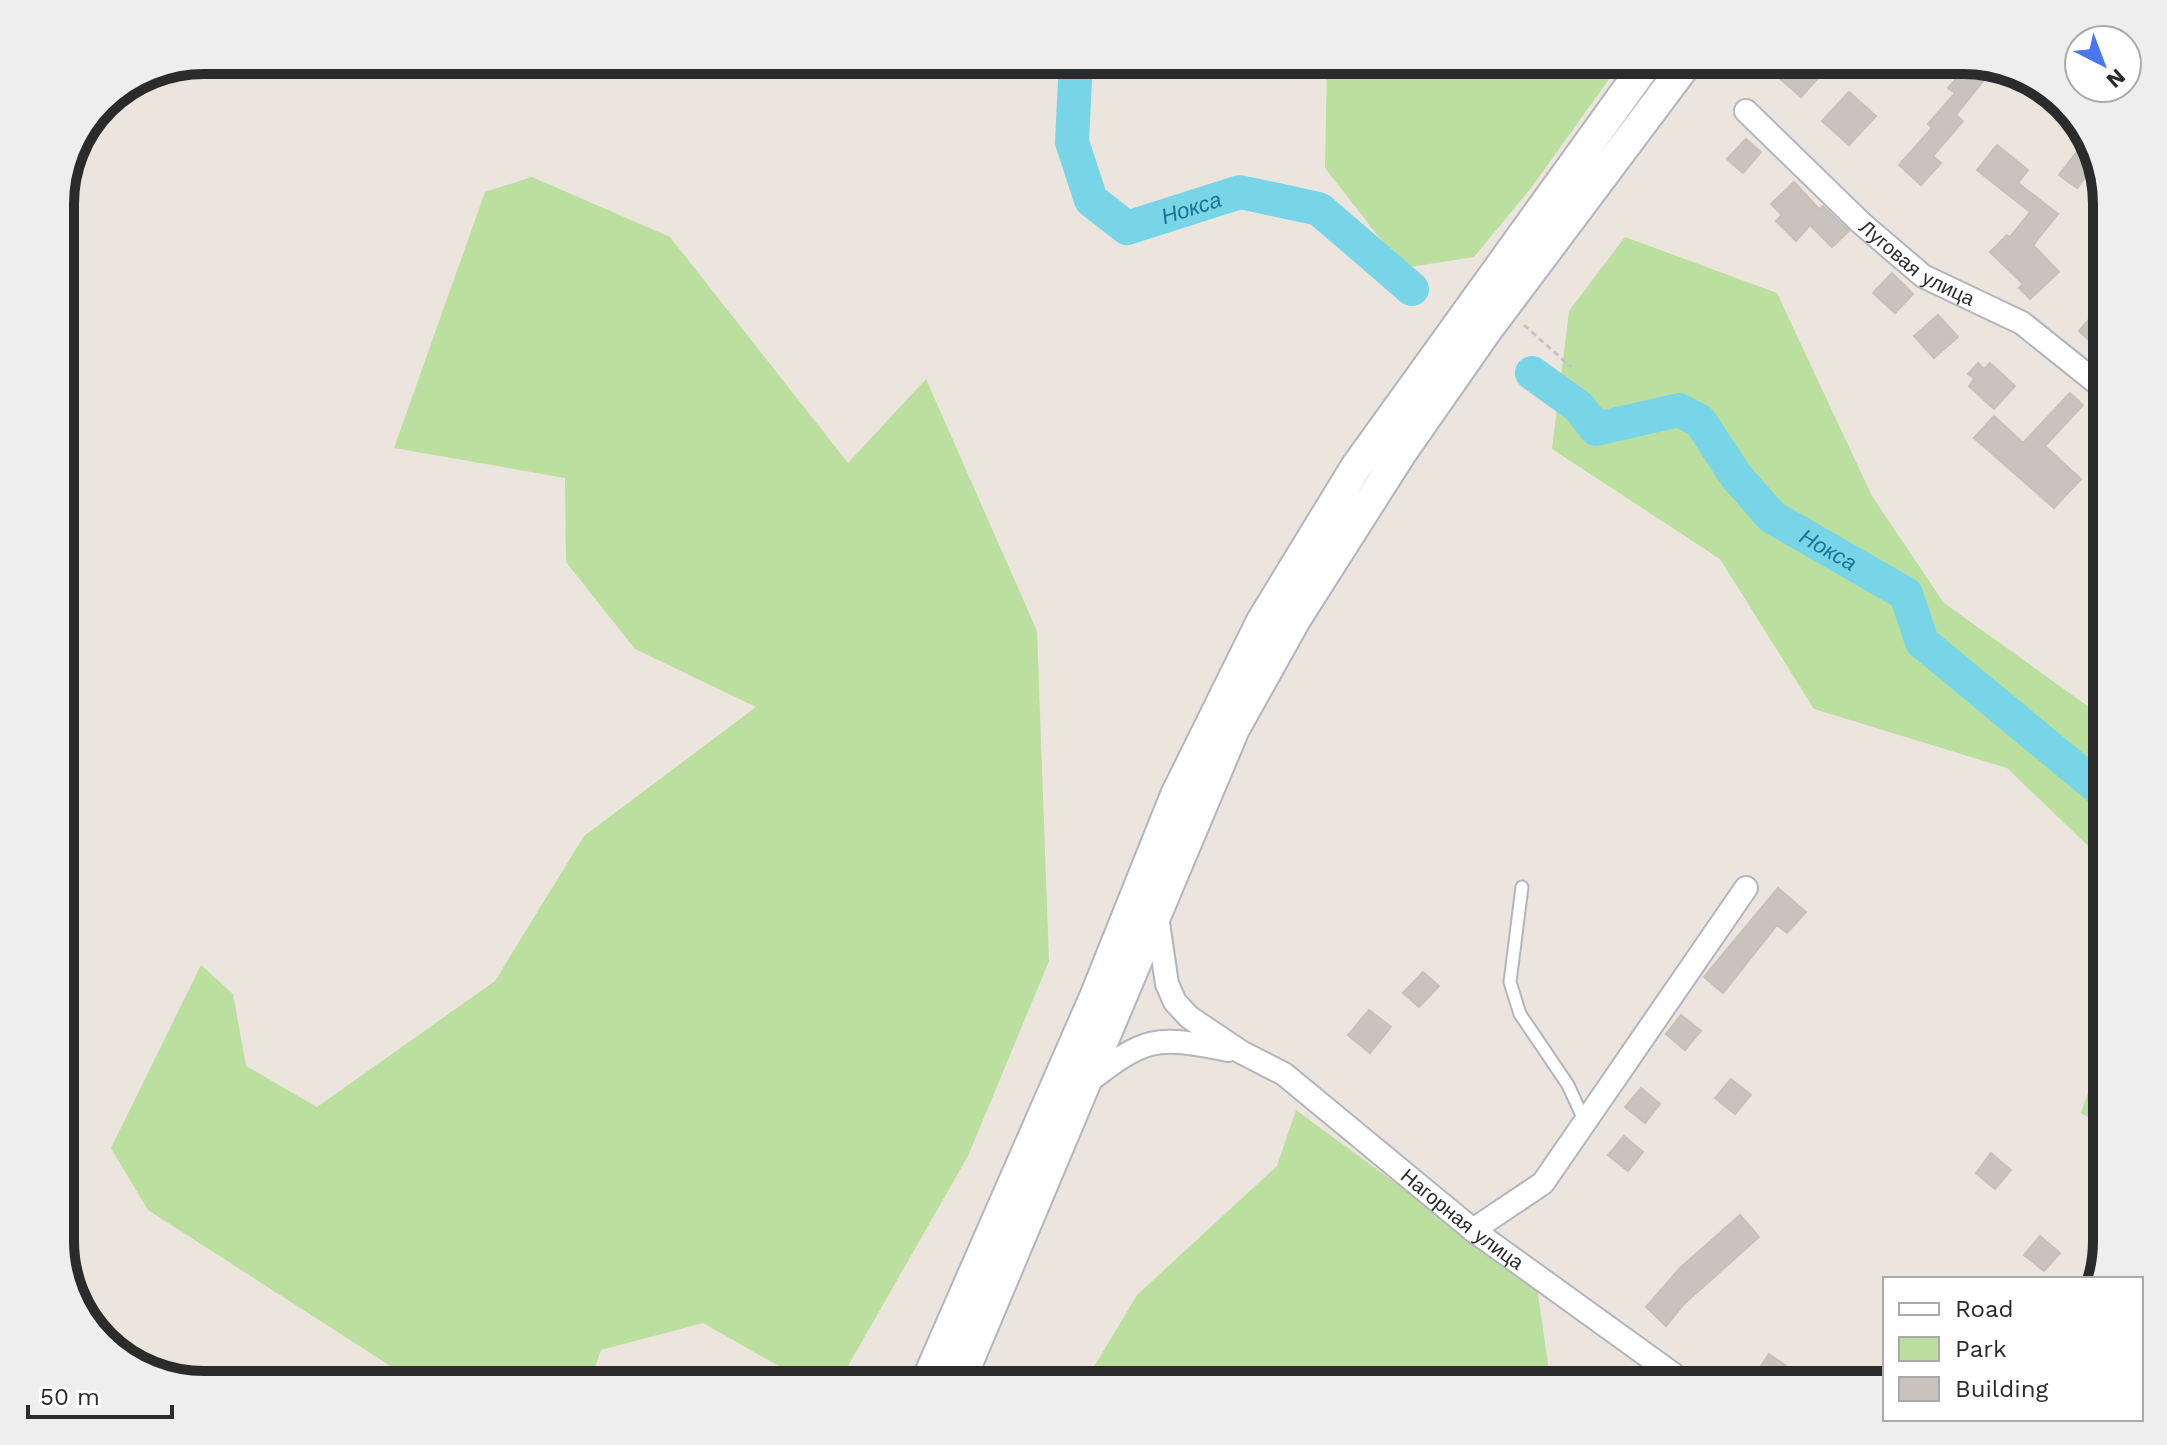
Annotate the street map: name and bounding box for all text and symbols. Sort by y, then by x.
north arrow [2063,24,2143,104]
text: N [2102,64,2130,93]
water label: Нокса [1158,187,1224,229]
street label: Луговая улица [1855,215,1979,311]
water label: Нокса [1795,524,1861,576]
street label: Нагорная улица [1396,1164,1529,1275]
legend [1883,1277,2143,1421]
text: Road [1955,1295,2014,1323]
text: Park [1955,1335,2007,1363]
scale bar [28,1369,172,1419]
text: Building [1955,1375,2048,1403]
text: 50 m [40,1383,100,1411]

